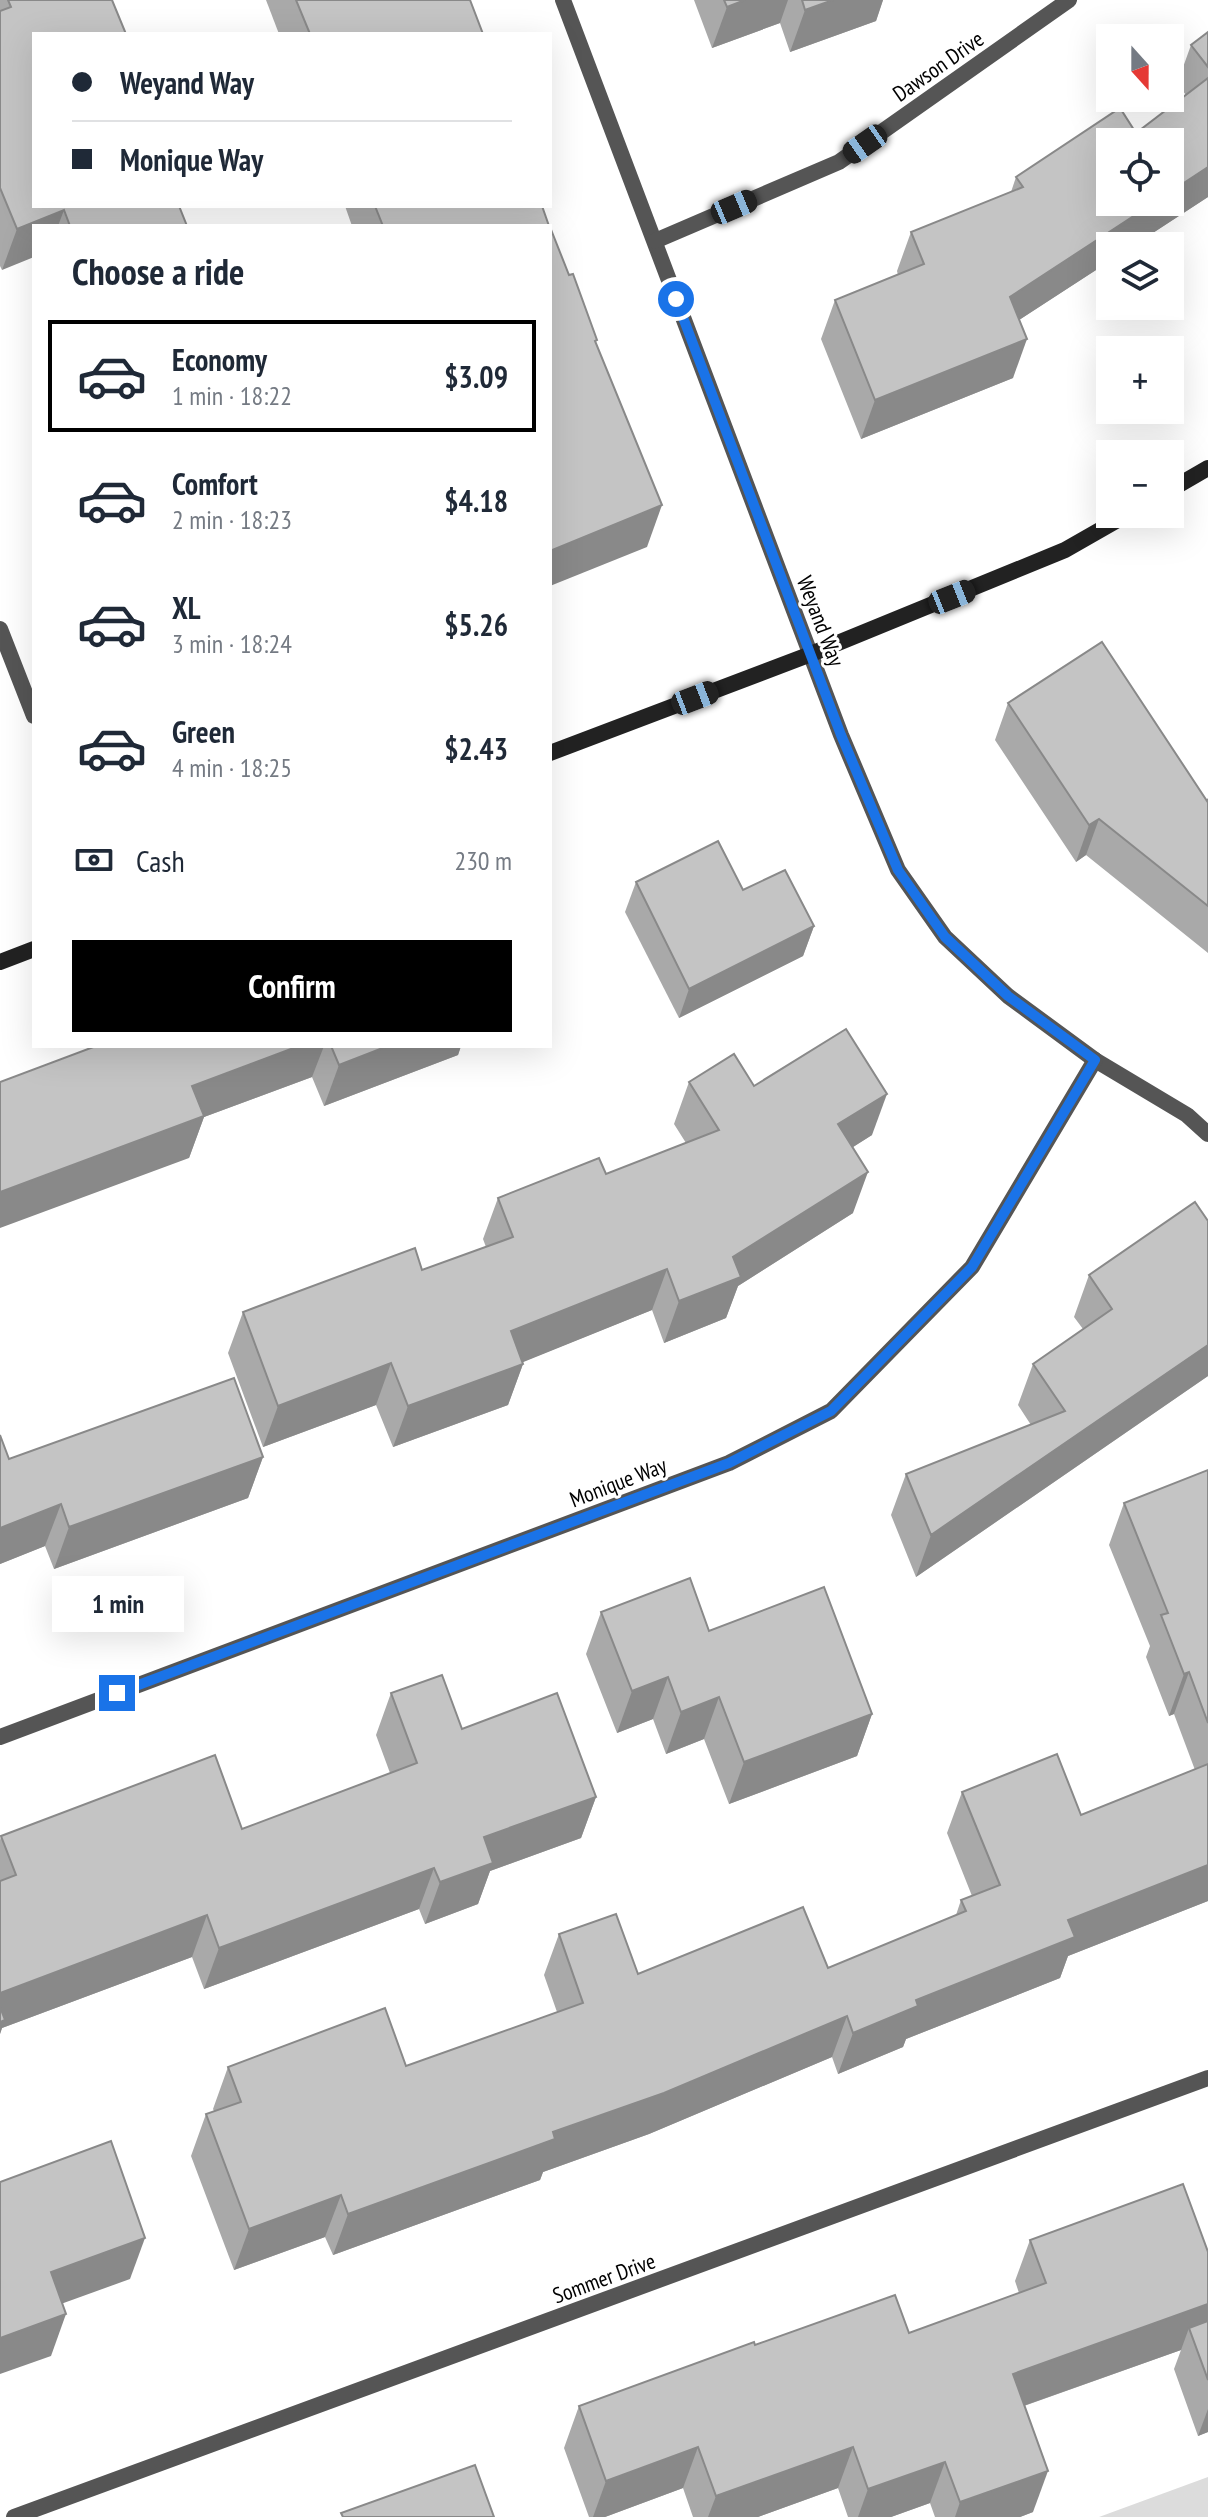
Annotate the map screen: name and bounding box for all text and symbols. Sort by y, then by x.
north arrow [1096,24,1184,112]
map controls [1096,24,1184,528]
street label: Dawson Drive [887,25,989,107]
text: Weyand Way [120,63,254,102]
car [838,120,892,168]
button: locate [1096,128,1184,216]
text: Monique Way [120,140,263,179]
car [707,187,761,227]
button: layers [1096,232,1184,320]
text: Choose a ride [72,248,244,295]
route start [658,281,694,317]
button: + [1096,336,1184,424]
icon: car [76,340,148,412]
text: Economy [172,340,267,379]
text: $3.09 [444,357,508,396]
text: 1 min · 18:22 [172,379,292,412]
button: − [1096,440,1184,528]
icon: car [76,464,148,536]
text: Comfort [172,464,258,503]
text: $4.18 [444,481,508,520]
text: 2 min · 18:23 [172,503,292,536]
street label: Weyand Way [791,572,851,671]
car [925,577,979,617]
icon: car [76,588,148,660]
text: XL [172,588,201,627]
text: $5.26 [444,605,508,644]
text: 3 min · 18:24 [172,627,292,660]
car [668,678,722,718]
icon: car [76,712,148,784]
text: Green [172,712,235,751]
text: $2.43 [444,729,508,768]
text: 4 min · 18:25 [172,751,292,784]
icon: cash [72,838,116,882]
text: Cash [136,841,185,880]
text: 230 m [454,844,512,877]
button: Confirm [72,940,512,1032]
street label: Monique Way [566,1450,671,1513]
callout: 1 min [51,1577,183,1633]
text: 1 min [92,1587,144,1620]
route end [99,1675,135,1711]
street label: Sommer Drive [549,2246,659,2310]

